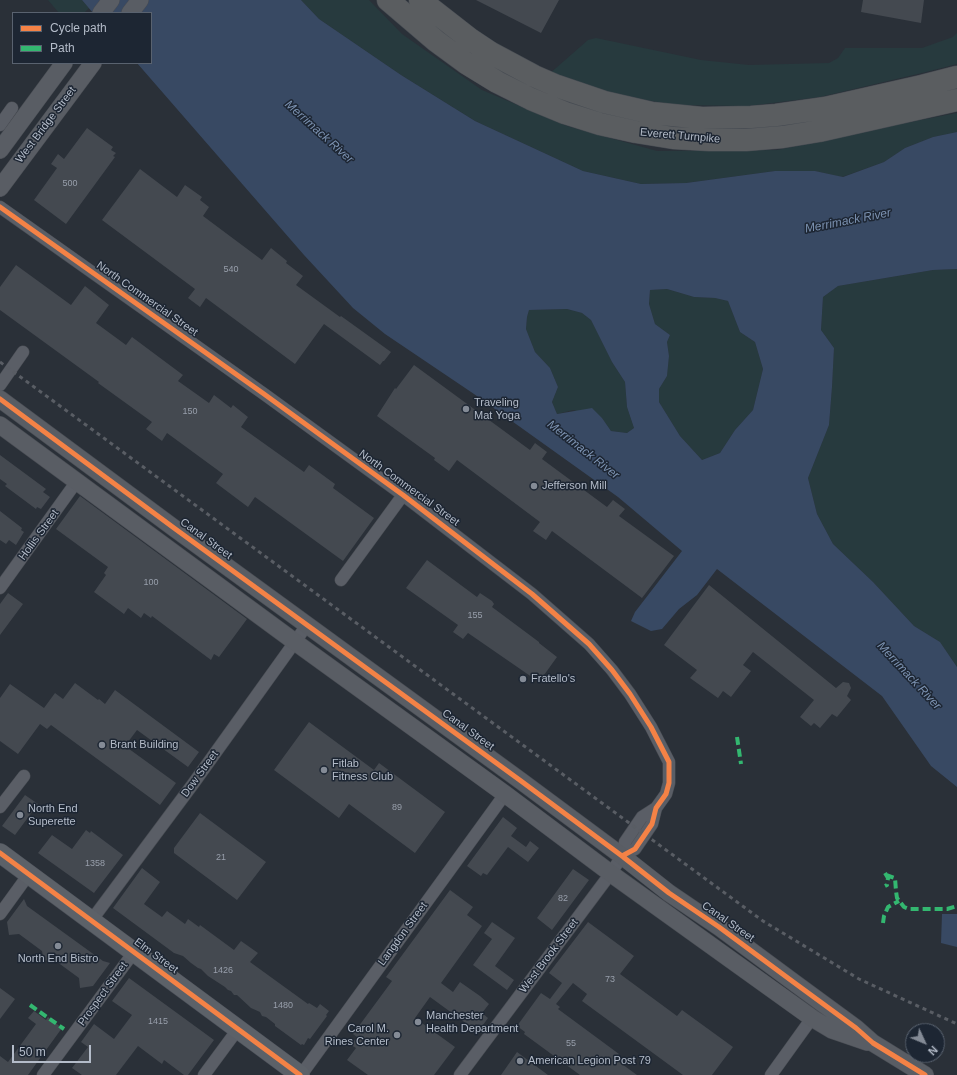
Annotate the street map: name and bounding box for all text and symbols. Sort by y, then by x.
legend [12,12,152,64]
text: Cycle path [50,21,107,35]
text: Path [50,41,75,55]
street label: West Bridge Street [13,84,79,166]
water label: Merrimack River [282,97,356,167]
street label: Everett Turnpike [639,126,721,146]
house number: 500 [62,179,78,189]
water label: Merrimack River [804,206,892,236]
street label: North Commercial Street [94,259,200,339]
house number: 540 [223,265,239,275]
place label: Traveling Mat Yoga [474,396,520,422]
marker: Traveling Mat Yoga [461,404,471,414]
house number: 150 [182,407,198,417]
water label: Merrimack River [544,417,622,483]
street label: North Commercial Street [356,447,462,529]
place label: Jefferson Mill [542,479,607,493]
marker: Jefferson Mill [529,481,539,491]
street label: Hollis Street [16,507,62,563]
street label: Canal Street [177,516,235,562]
house number: 100 [143,578,159,588]
house number: 155 [467,611,483,621]
water label: Merrimack River [874,639,944,713]
place label: Fratello's [531,672,575,686]
marker: Fratello's [518,674,528,684]
street label: Canal Street [439,707,497,753]
place label: Brant Building [110,738,178,752]
marker: Brant Building [97,740,107,750]
street label: Dow Street [179,748,221,800]
place label: Fitlab Fitness Club [332,757,393,783]
marker: Fitlab Fitness Club [319,765,329,775]
place label: North End Superette [28,802,78,828]
house number: 89 [392,803,402,813]
marker: North End Superette [15,810,25,820]
house number: 21 [216,853,226,863]
house number: 1358 [85,859,105,869]
house number: 82 [558,894,568,904]
street label: Canal Street [699,899,757,945]
street label: Langdon Street [376,900,430,968]
street label: West Brook Street [517,916,581,996]
street label: Elm Street [131,936,181,976]
marker: North End Bistro [53,941,63,951]
place label: North End Bistro [18,952,98,966]
street label: Prospect Street [75,959,131,1029]
house number: 1426 [213,966,233,976]
house number: 73 [605,975,615,985]
house number: 1480 [273,1001,293,1011]
place label: Manchester Health Department [426,1009,518,1035]
house number: 1415 [148,1017,168,1027]
marker: Manchester Health Department [413,1017,423,1027]
place label: Carol M. Rines Center [325,1022,389,1048]
north arrow [905,1023,945,1063]
marker: Carol M. Rines Center [392,1030,402,1040]
scale bar [14,1037,93,1063]
house number: 55 [566,1039,576,1049]
text: N [926,1044,940,1058]
text: 50 m [19,1045,46,1059]
place label: American Legion Post 79 [528,1054,651,1068]
marker: American Legion Post 79 [515,1056,525,1066]

